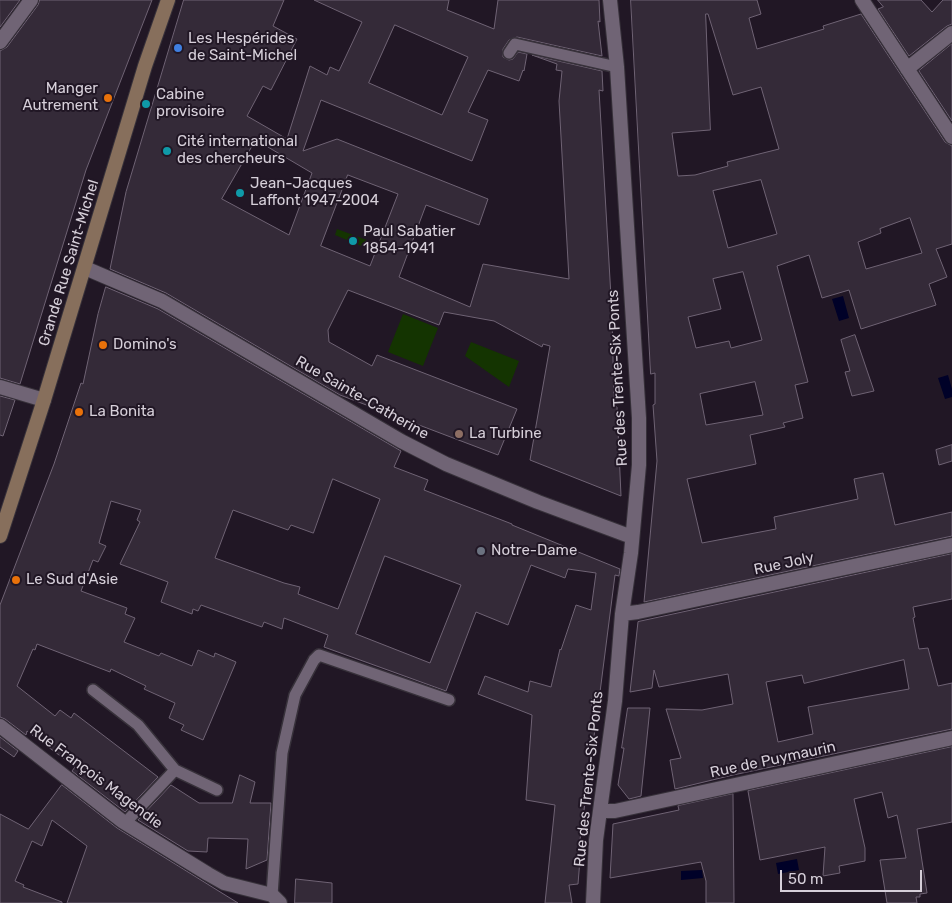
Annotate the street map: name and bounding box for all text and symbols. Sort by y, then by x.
place label: Les Hespérides de Saint-Michel [188,30,297,65]
marker: Les Hespérides de Saint-Michel [172,42,184,54]
place label: Manger Autrement [23,80,98,115]
place label: Cabine provisoire [156,86,225,121]
marker: Manger Autrement [102,92,114,104]
marker: Cabine provisoire [140,98,152,110]
place label: Cité international des chercheurs [177,133,298,168]
marker: Cité international des chercheurs [161,145,173,157]
place label: Jean-Jacques Laffont 1947-2004 [250,175,379,210]
street label: Grande Rue Saint-Michel [35,178,103,348]
marker: Jean-Jacques Laffont 1947-2004 [234,187,246,199]
place label: Paul Sabatier 1854-1941 [363,223,455,258]
marker: Paul Sabatier 1854-1941 [347,235,359,247]
street label: Rue des Trente-Six Ponts [604,289,632,467]
place label: Domino's [113,336,177,354]
marker: Domino's [97,339,109,351]
street label: Rue Sainte-Catherine [292,352,432,444]
place label: La Bonita [89,403,155,421]
marker: La Bonita [73,406,85,418]
place label: La Turbine [469,425,542,443]
marker: La Turbine [453,428,465,440]
place label: Notre-Dame [491,542,577,560]
marker: Notre-Dame [475,545,487,557]
street label: Rue Joly [752,549,816,579]
place label: Le Sud d'Asie [26,571,118,589]
marker: Le Sud d'Asie [10,574,22,586]
street label: Rue des Trente-Six Ponts [571,690,607,868]
street label: Rue François Magendie [26,721,166,833]
street label: Rue de Puymaurin [709,738,837,782]
scale bar [782,860,924,892]
text: 50 m [788,870,823,888]

